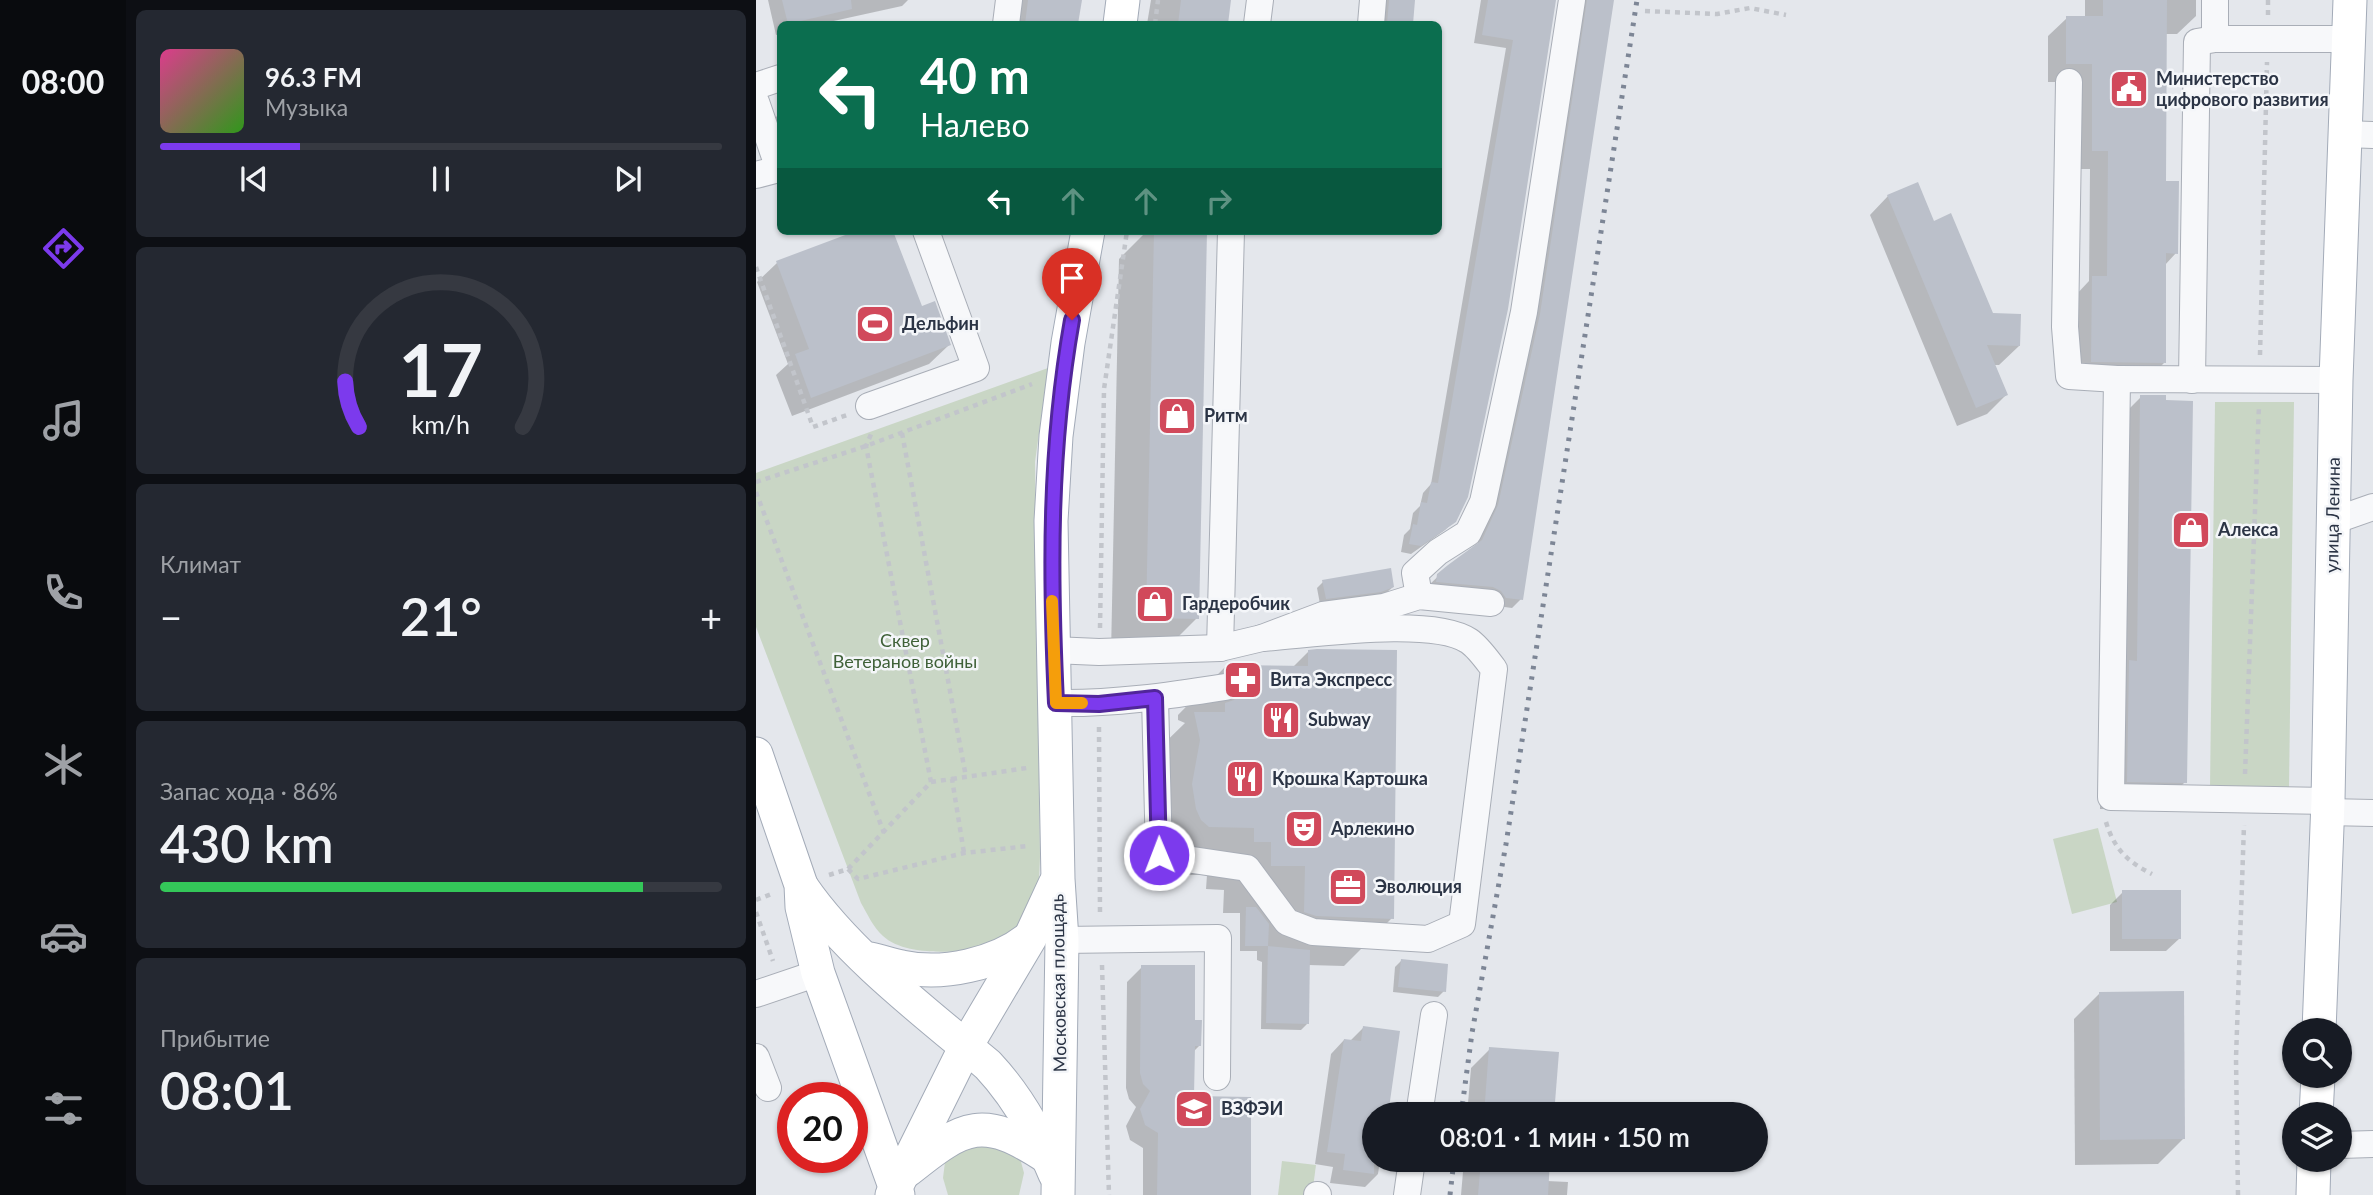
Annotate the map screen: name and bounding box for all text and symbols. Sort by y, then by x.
text: 40 m [920,46,1030,104]
icon: left [805,49,896,140]
text: 96.3 FM [265,61,362,93]
text: 08:00 [22,62,104,101]
place label: Министерство цифрового развития [2156,67,2329,110]
public building icon: Министерство цифрового развития [2108,68,2150,110]
text: Музыка [265,93,348,121]
text: Налево [920,105,1030,144]
icon: previous [235,160,273,198]
icon: pause [422,160,460,198]
icon: next [609,160,647,198]
icon: left [981,182,1019,220]
icon: ahead [1054,182,1092,220]
icon: ahead [1127,182,1165,220]
icon: right [1200,182,1238,220]
icon: directions [39,224,88,273]
pin [1042,248,1102,320]
icon: arrive [1053,259,1091,297]
sports icon: Дельфин [854,303,896,345]
place label: Дельфин [902,312,979,334]
text: 17 [399,325,483,413]
shop icon: Ритм [1156,395,1198,437]
icon: music [39,396,88,445]
place label: Ритм [1204,404,1248,426]
text: km/h [412,408,470,438]
street label: улица Ленина [2320,457,2344,573]
shop icon: Алекса [2170,509,2212,551]
place label: Алекса [2217,518,2278,540]
text: Климат [160,550,241,578]
icon: phone [39,568,88,617]
shop icon: Гардеробчик [1134,583,1176,625]
text: 21° [400,585,482,647]
place label: Гардеробчик [1182,592,1290,614]
text: − [160,594,182,640]
text: + [700,594,722,640]
park label: Сквер Ветеранов войны [833,629,977,672]
pharmacy icon: Вита Экспресс [1222,659,1264,701]
place label: Вита Экспресс [1270,668,1392,690]
restaurant icon: Subway [1260,699,1302,741]
place label: Subway [1308,708,1371,730]
icon: climate [39,740,88,789]
restaurant icon: Крошка Картошка [1224,758,1266,800]
place label: Крошка Картошка [1272,767,1428,789]
text: Запас хода · 86% [160,777,338,805]
theatre icon: Арлекино [1283,808,1325,850]
text: 430 km [160,812,334,874]
place label: Арлекино [1330,817,1415,839]
position arrow [1122,818,1196,892]
office icon: Эволюция [1327,866,1369,908]
place label: Эволюция [1375,875,1462,897]
street label: Московская площадь [1045,893,1071,1073]
icon: car [39,912,88,961]
map controls [2282,1018,2352,1172]
button: search [2282,1018,2352,1088]
text: Прибытие [160,1024,270,1052]
text: 08:01 [160,1059,294,1121]
speed limit sign: 20 [777,1082,868,1173]
icon: filters [39,1084,88,1133]
school or university icon: ВЗФЭИ [1173,1088,1215,1130]
place label: ВЗФЭИ [1221,1097,1283,1119]
button: layers [2282,1102,2352,1172]
text: 08:01 · 1 мин · 150 m [1440,1121,1690,1153]

